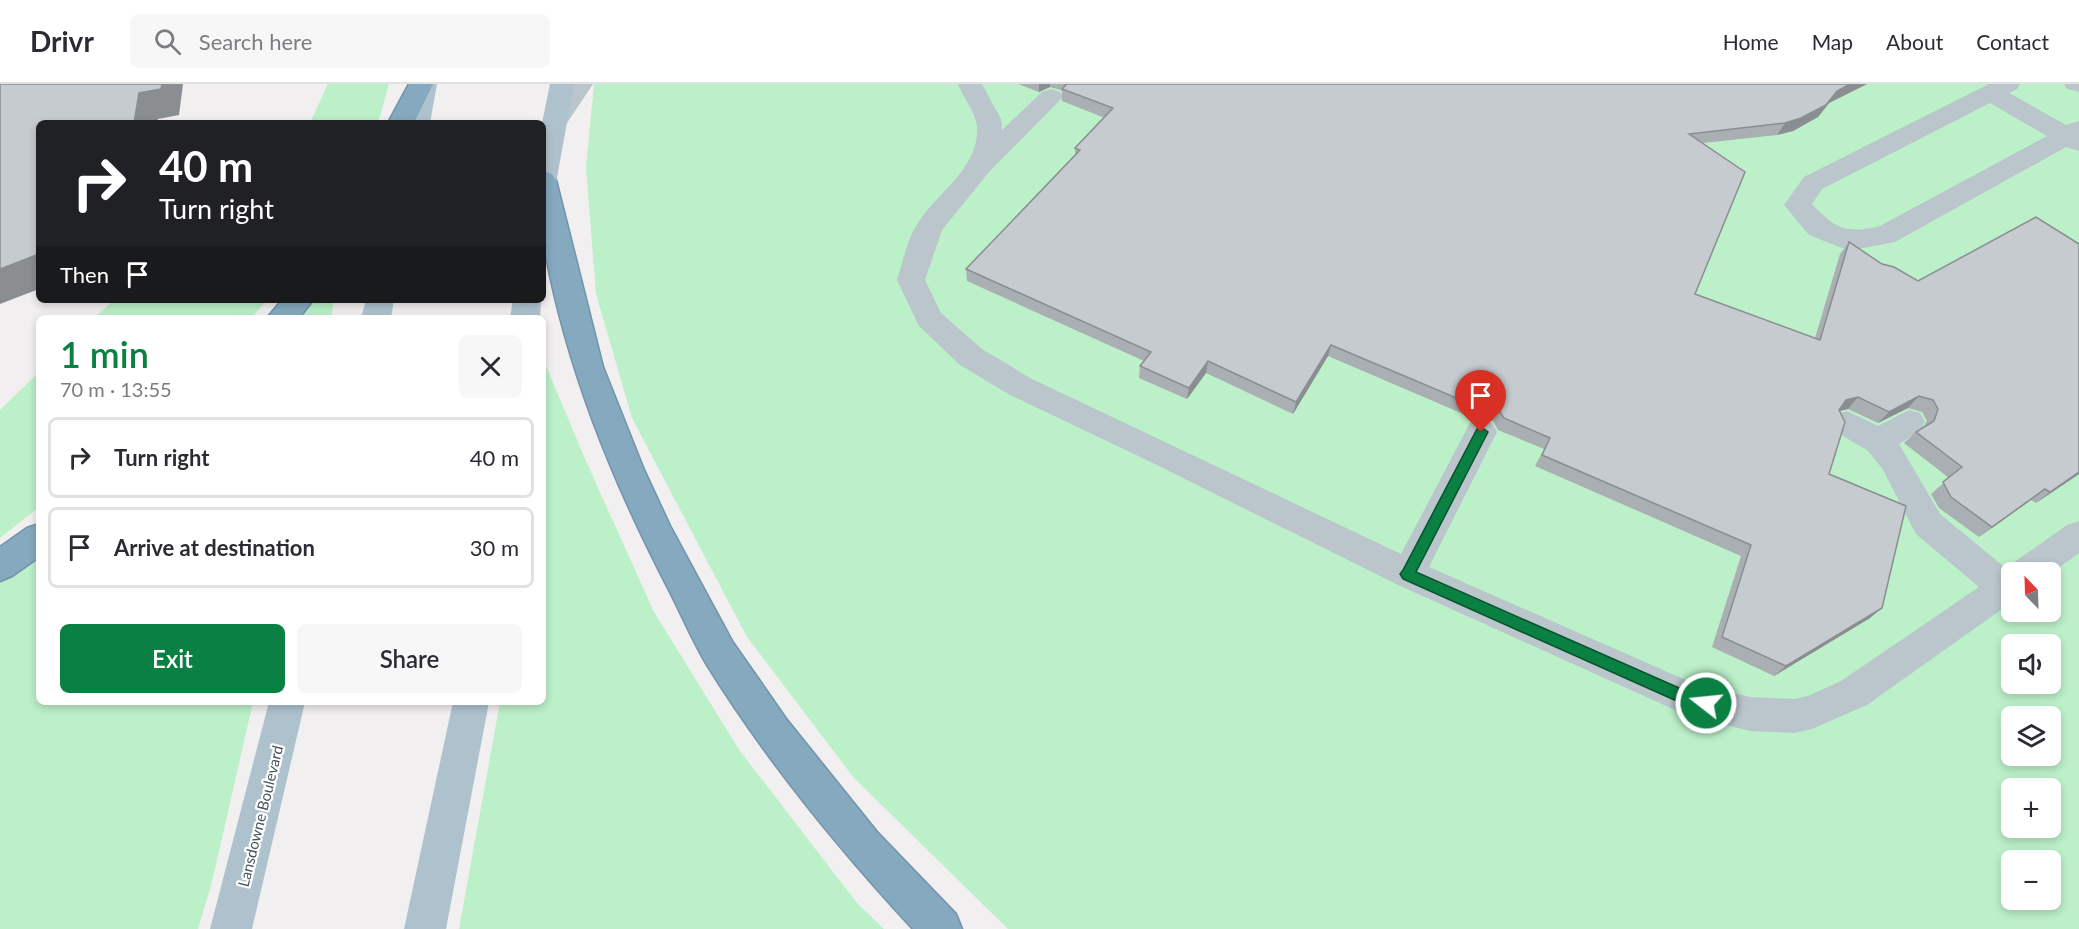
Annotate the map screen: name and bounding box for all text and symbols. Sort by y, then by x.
search box [130,14,550,68]
text: Drivr [30,24,94,58]
icon: search [151,25,184,58]
text: Search here [199,28,312,55]
text: Home [1723,29,1779,54]
text: Map [1812,29,1853,54]
text: About [1886,29,1943,54]
text: Contact [1976,29,2049,54]
text: 40 m [159,141,253,191]
icon: right [60,144,138,222]
text: Turn right [159,192,274,225]
icon: arrive [121,258,154,291]
text: Then [60,261,109,288]
text: 1 min [60,332,149,376]
button: close [459,335,522,398]
pin [1455,370,1506,432]
text: 70 m · 13:55 [60,377,172,401]
icon: arrive [1464,379,1497,412]
icon: right [63,441,96,474]
text: Turn right [114,444,209,471]
text: 40 m [470,444,519,471]
icon: arrive [63,531,96,564]
text: Arrive at destination [114,534,315,561]
text: 30 m [470,534,519,561]
north arrow [2001,562,2061,622]
map controls [2001,562,2061,910]
button: Exit [60,624,285,693]
button: Share [297,624,522,693]
button: sound [2001,634,2061,694]
position arrow [1674,671,1738,735]
button: layers [2001,706,2061,766]
street label: Lansdowne Boulevard [234,743,286,889]
button: + [2001,778,2061,838]
button: − [2001,850,2061,910]

